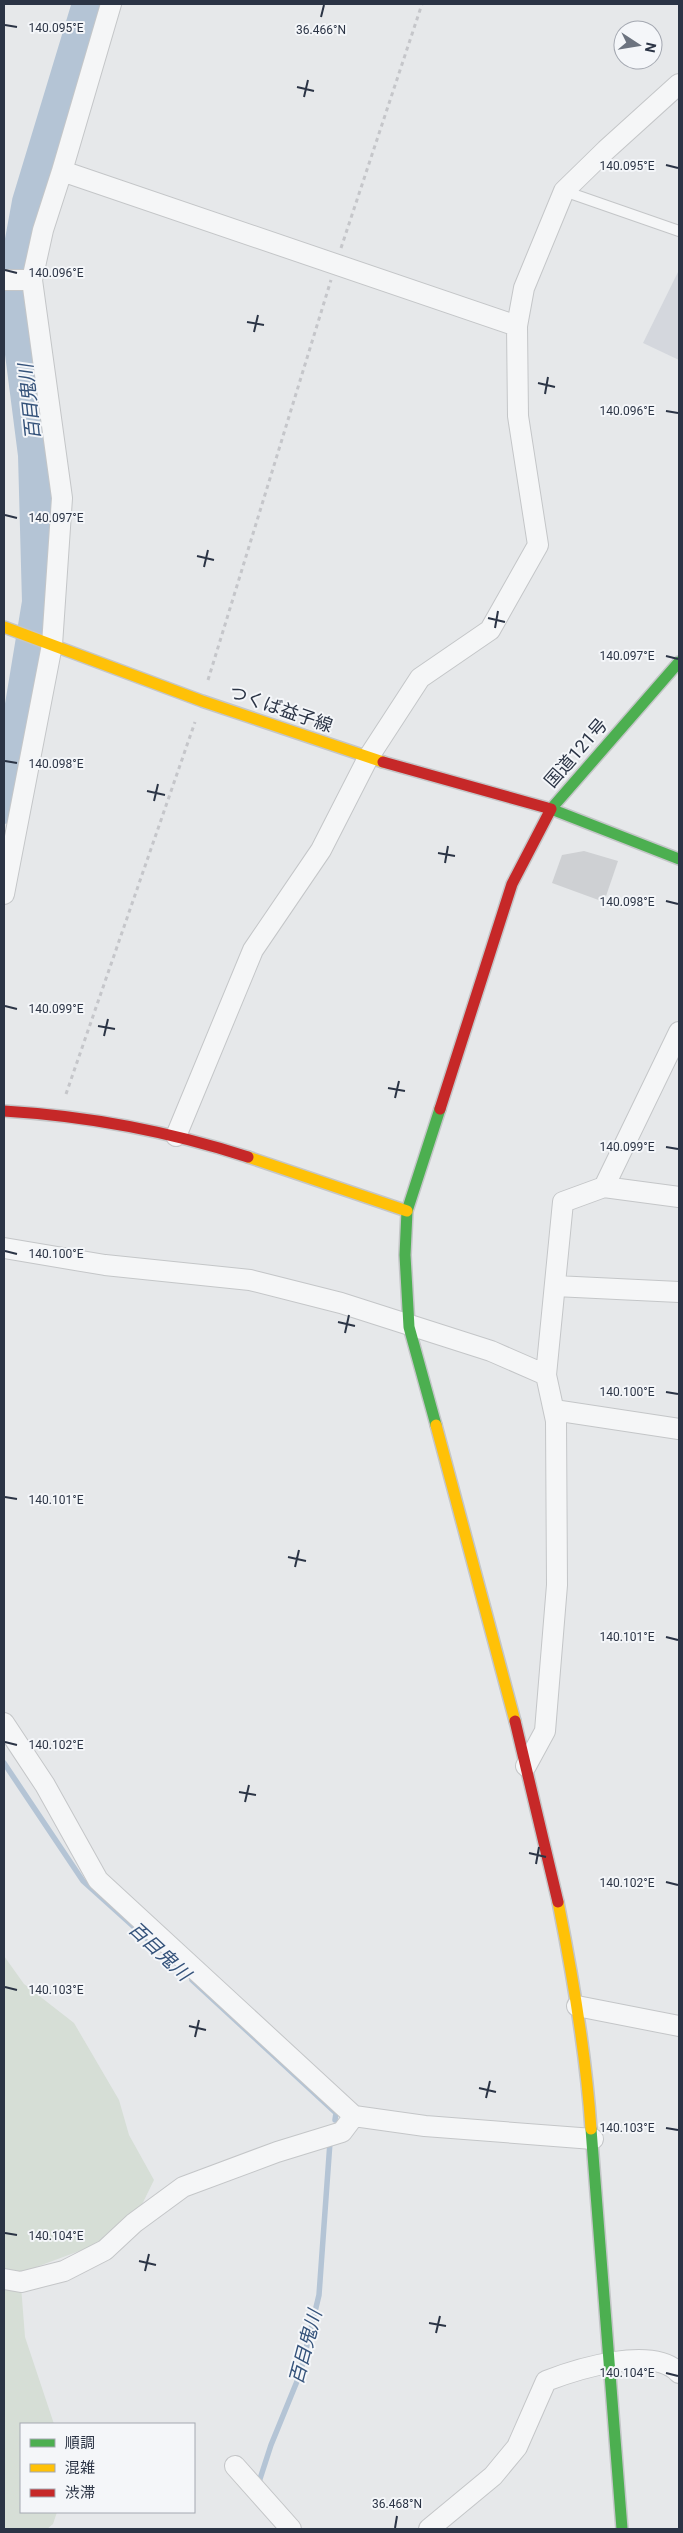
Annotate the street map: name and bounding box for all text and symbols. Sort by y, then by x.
north arrow [613,20,663,70]
text: 140.095°E [29,21,84,35]
text: 36.466°N [296,23,346,37]
text: N [642,41,660,54]
text: 140.095°E [600,159,655,173]
text: 140.096°E [29,266,84,280]
water label: 百目鬼川 [14,361,45,441]
text: 140.096°E [600,404,655,418]
text: 140.097°E [29,511,84,525]
text: 140.097°E [600,649,655,663]
street label: つくば益子線 [227,681,336,736]
street label: 国道121号 [540,714,611,791]
text: 140.098°E [29,757,84,771]
text: 140.098°E [600,895,655,909]
text: 140.099°E [29,1002,84,1016]
text: 140.099°E [600,1140,655,1154]
text: 140.100°E [29,1247,84,1261]
text: 140.100°E [600,1385,655,1399]
text: 140.101°E [29,1493,84,1507]
text: 140.101°E [600,1630,655,1644]
text: 140.102°E [29,1738,84,1752]
text: 140.102°E [600,1876,655,1890]
water label: 百目鬼川 [124,1917,197,1987]
text: 140.103°E [29,1983,84,1997]
text: 140.103°E [600,2121,655,2135]
text: 140.104°E [29,2229,84,2243]
water label: 百目鬼川 [285,2306,327,2387]
text: 140.104°E [600,2366,655,2380]
legend [20,2423,195,2513]
text: 順調 [65,2434,95,2452]
text: 混雑 [65,2459,95,2477]
text: 渋滞 [65,2484,95,2502]
text: 36.468°N [372,2497,422,2511]

